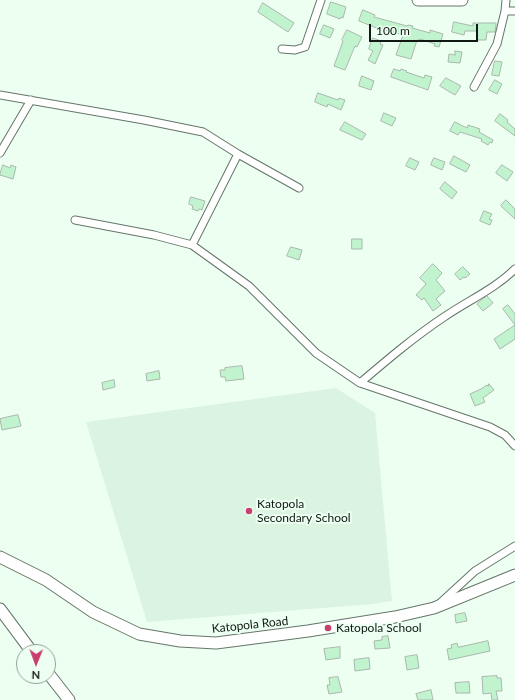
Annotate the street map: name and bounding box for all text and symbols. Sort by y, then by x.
scale bar [371,16,480,42]
text: 100 m [376,23,410,38]
place label: Katopola Secondary School [257,497,351,525]
marker: Katopola Secondary School [244,506,254,516]
street label: Katopola Road [211,614,289,636]
place label: Katopola School [336,621,422,635]
marker: Katopola School [323,623,333,633]
north arrow [16,644,56,684]
text: N [31,669,40,682]

